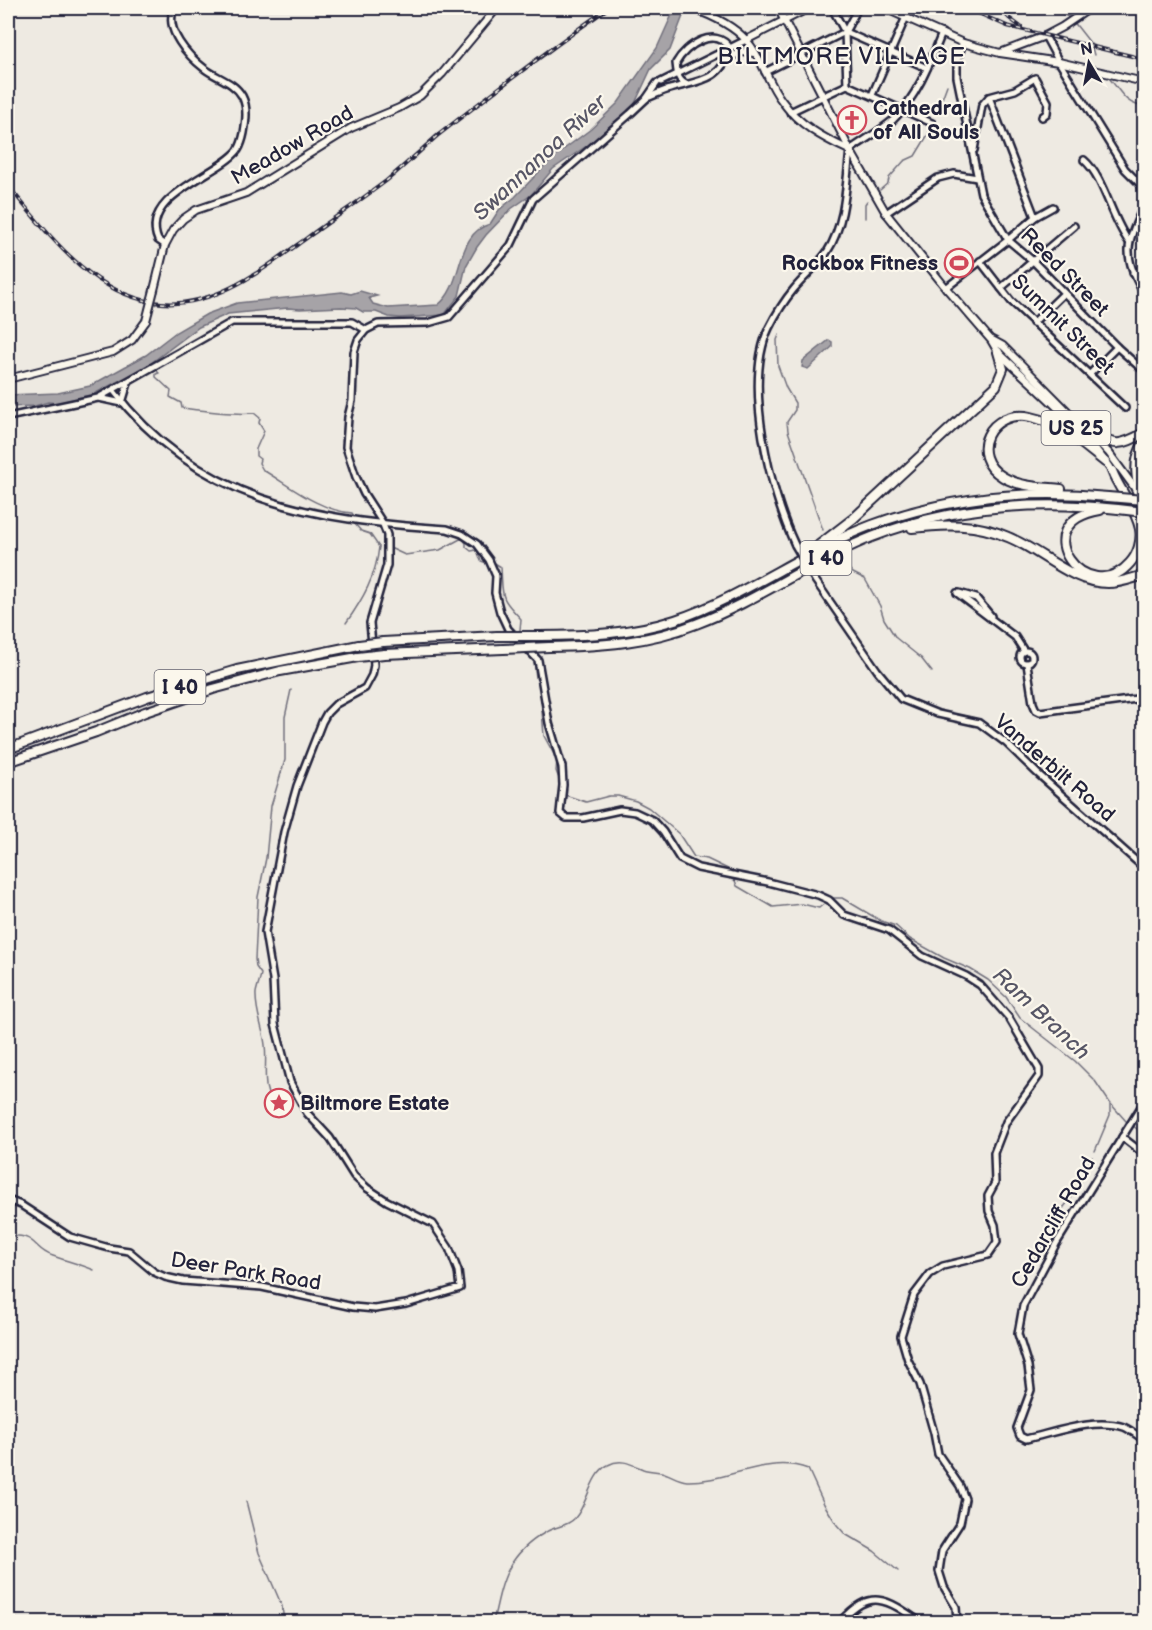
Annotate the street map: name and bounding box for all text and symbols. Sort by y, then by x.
north arrow [1059,33,1119,93]
text: N [1079,39,1094,60]
district label: BILTMORE VILLAGE [717,42,967,71]
water label: Swannanoa River [468,88,614,227]
place label: Cathedral of All Souls [873,96,979,145]
street label: Meadow Road [227,100,358,190]
church icon: Cathedral of All Souls [836,104,868,136]
street label: Reed Street [1015,223,1114,322]
sports icon: Rockbox Fitness [943,247,975,279]
place label: Rockbox Fitness [782,251,938,276]
street label: Summit Street [1006,269,1120,380]
road number: US 25 [1042,411,1110,445]
road number: I 40 [800,541,852,575]
road number: I 40 [154,670,206,704]
street label: Vanderbilt Road [989,709,1120,827]
water label: Ram Branch [987,962,1095,1066]
place icon: Biltmore Estate [263,1087,295,1119]
place label: Biltmore Estate [300,1091,449,1116]
street label: Cedarcliff Road [1006,1152,1101,1292]
street label: Deer Park Road [169,1247,323,1296]

